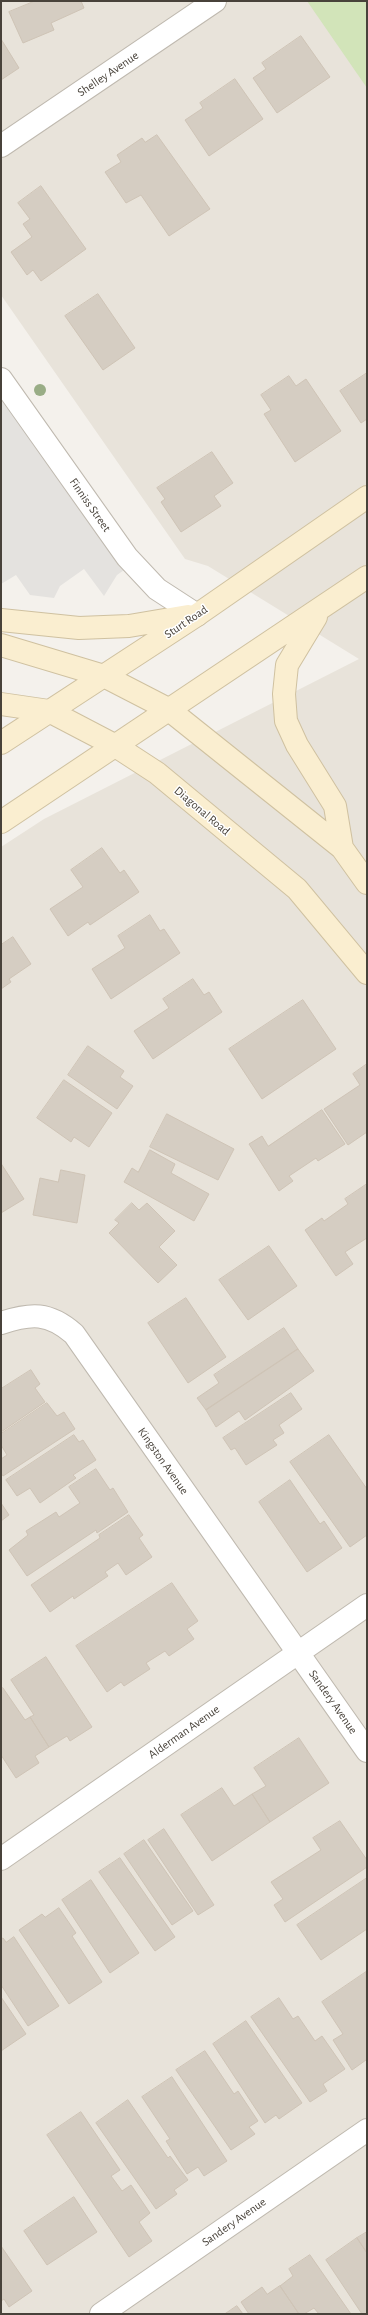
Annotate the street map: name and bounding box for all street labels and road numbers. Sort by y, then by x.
street label: Shelley Avenue [75,48,141,100]
street label: Finniss Street [66,475,114,535]
street label: Sturt Road [162,602,210,642]
street label: Diagonal Road [171,784,233,838]
street label: Kingston Avenue [135,1425,191,1497]
street label: Sandery Avenue [306,1667,360,1737]
street label: Alderman Avenue [146,1702,222,1762]
street label: Sandery Avenue [199,2195,269,2249]

